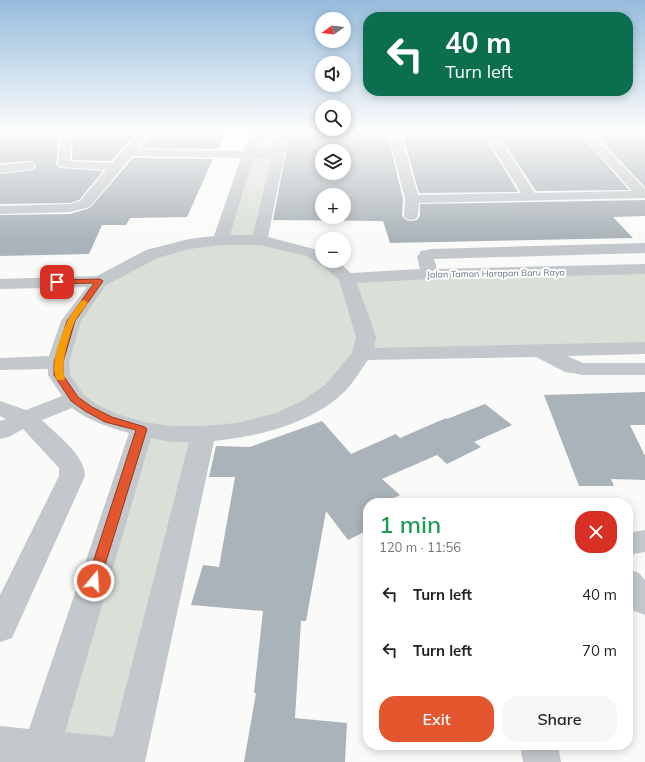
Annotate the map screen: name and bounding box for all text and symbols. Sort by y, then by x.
north arrow [315,12,351,48]
map controls [315,12,351,268]
text: 40 m [445,25,511,60]
icon: left [379,28,431,80]
button: sound [315,56,351,92]
text: Turn left [445,60,513,83]
button: search [315,100,351,136]
button: layers [315,144,351,180]
button: + [315,188,351,224]
button: − [315,232,351,268]
pin [40,265,74,299]
street label: Jalan Taman Harapan Baru Raya [427,266,565,281]
icon: arrive [46,271,68,293]
text: 1 min [379,509,441,539]
button: close [575,511,617,553]
text: 120 m · 11:56 [379,539,461,555]
position arrow [73,560,115,602]
icon: left [379,583,401,605]
text: Turn left [413,585,472,604]
text: 40 m [582,585,617,604]
icon: left [379,639,401,661]
text: Turn left [413,641,472,660]
text: 70 m [582,641,617,660]
button: Exit [379,696,494,742]
button: Share [502,696,617,742]

